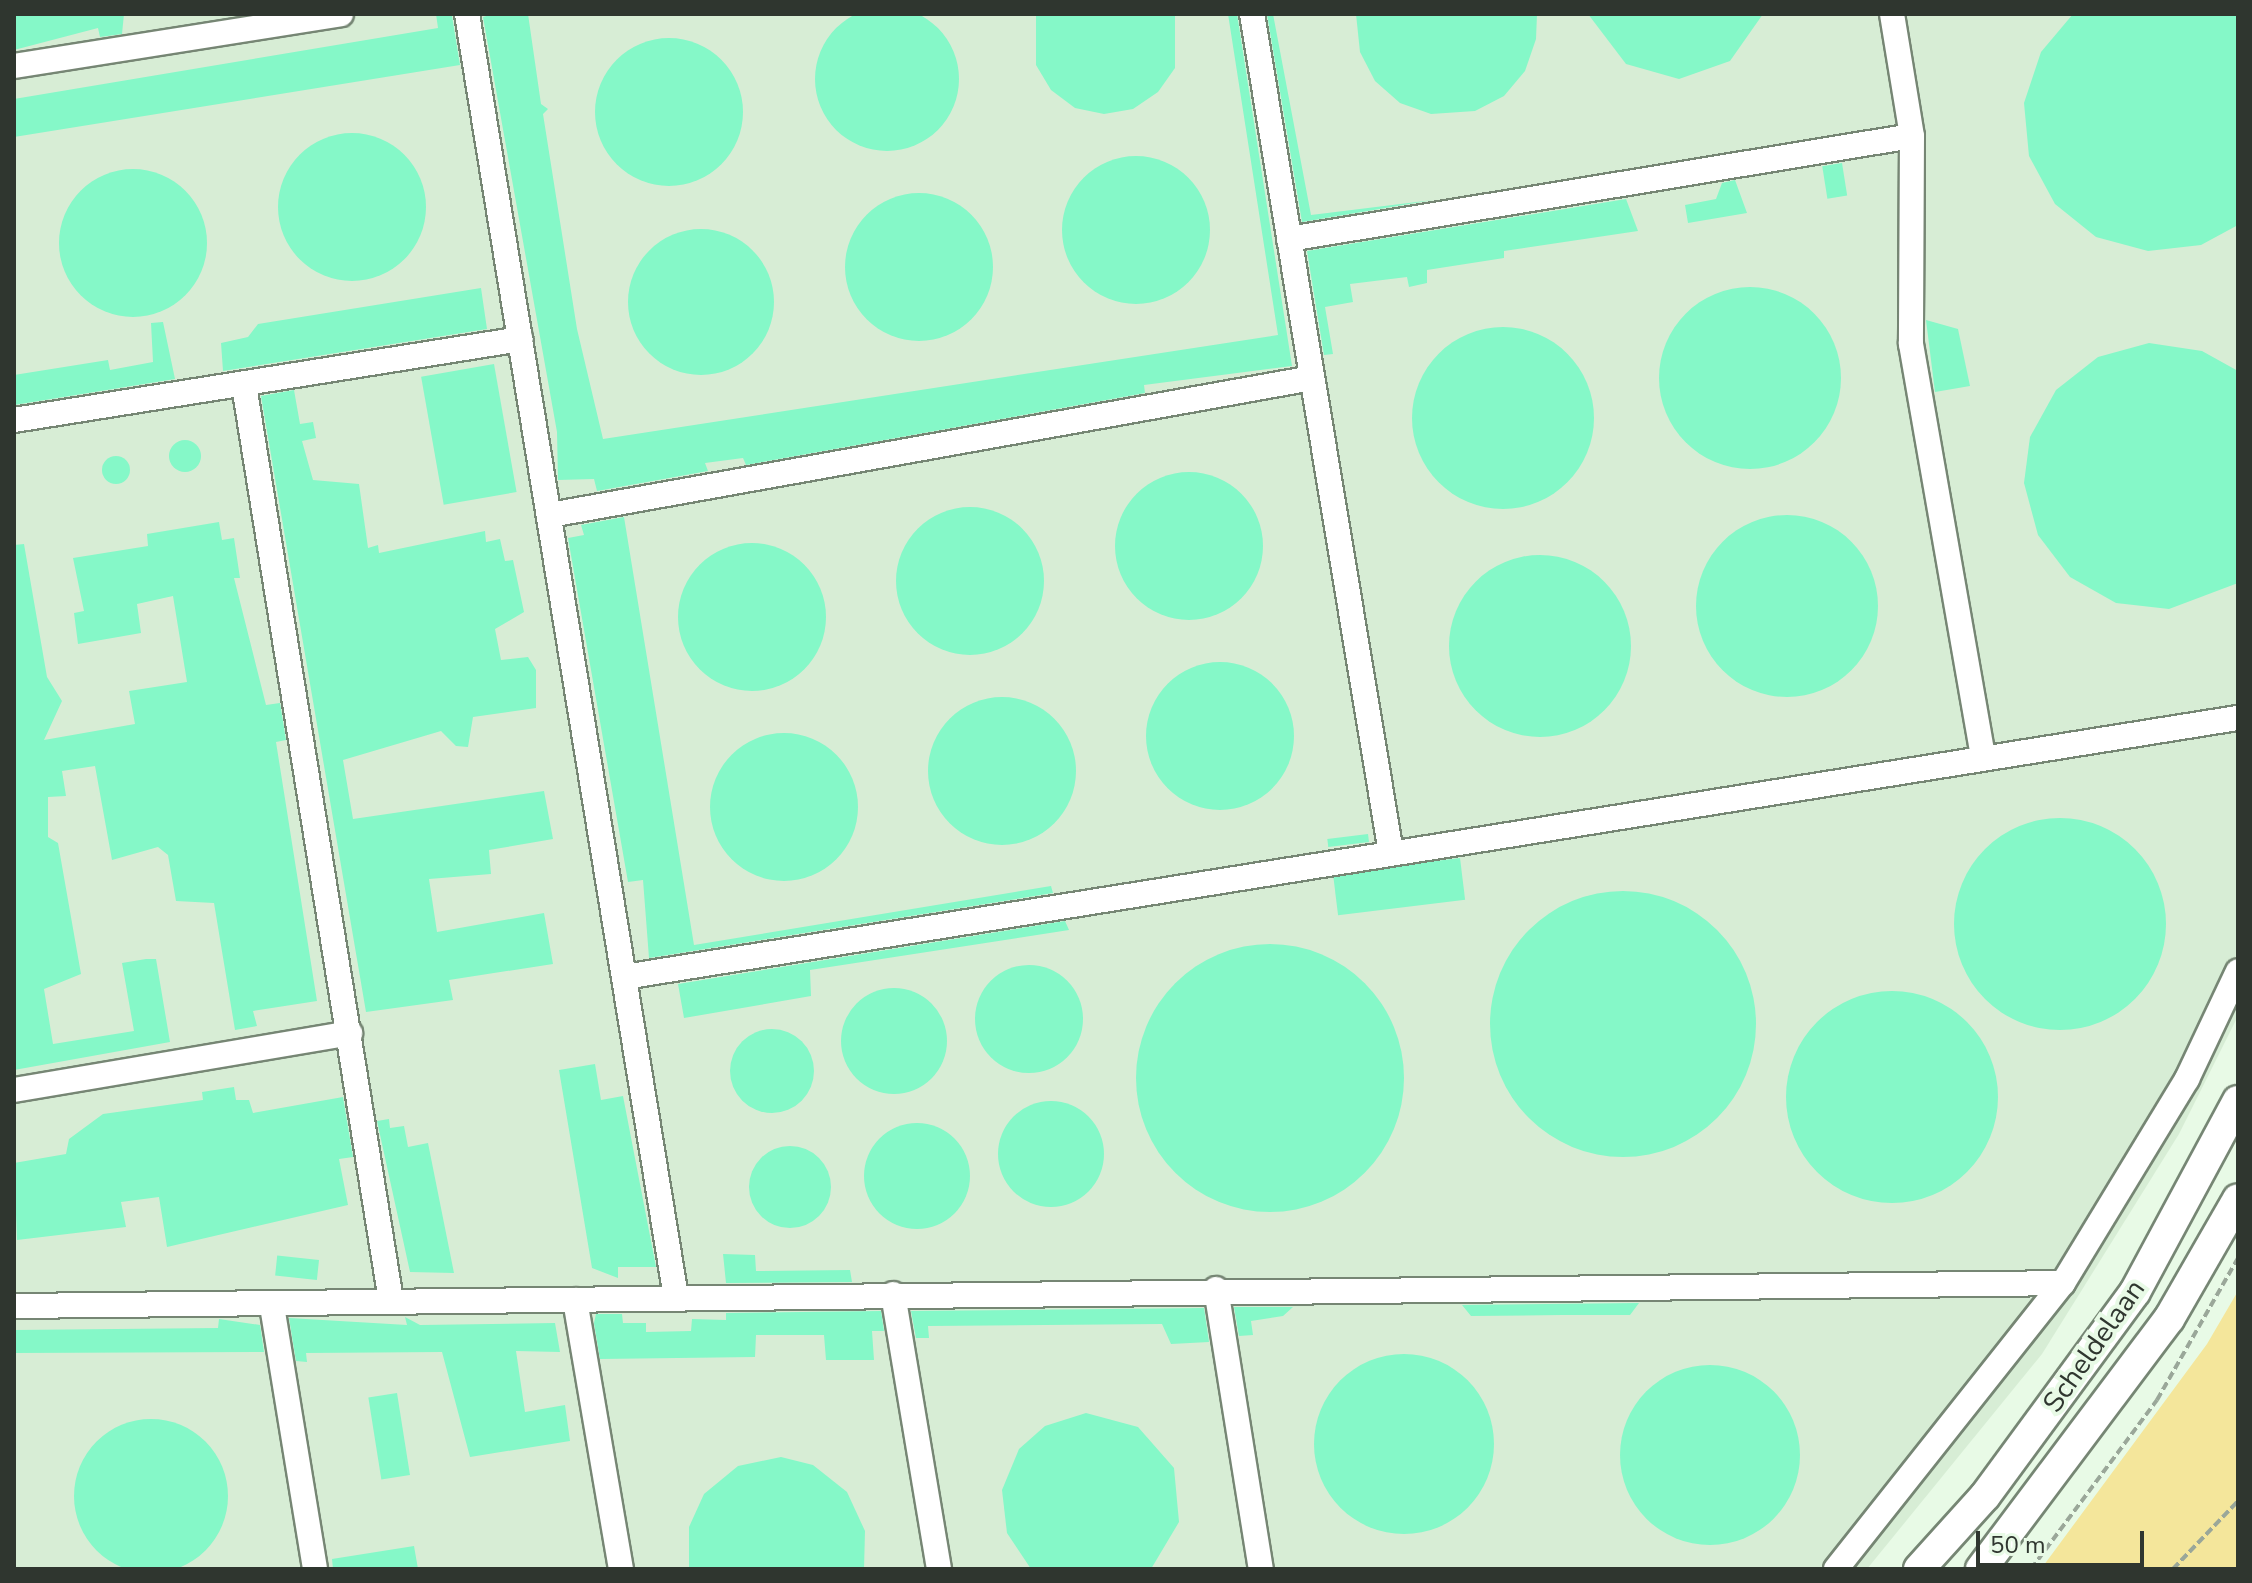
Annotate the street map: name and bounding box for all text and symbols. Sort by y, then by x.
street label: Scheldelaan [2036,1273,2152,1419]
scale bar [1980,1515,2148,1565]
text: 50 m [1990,1529,2046,1561]

